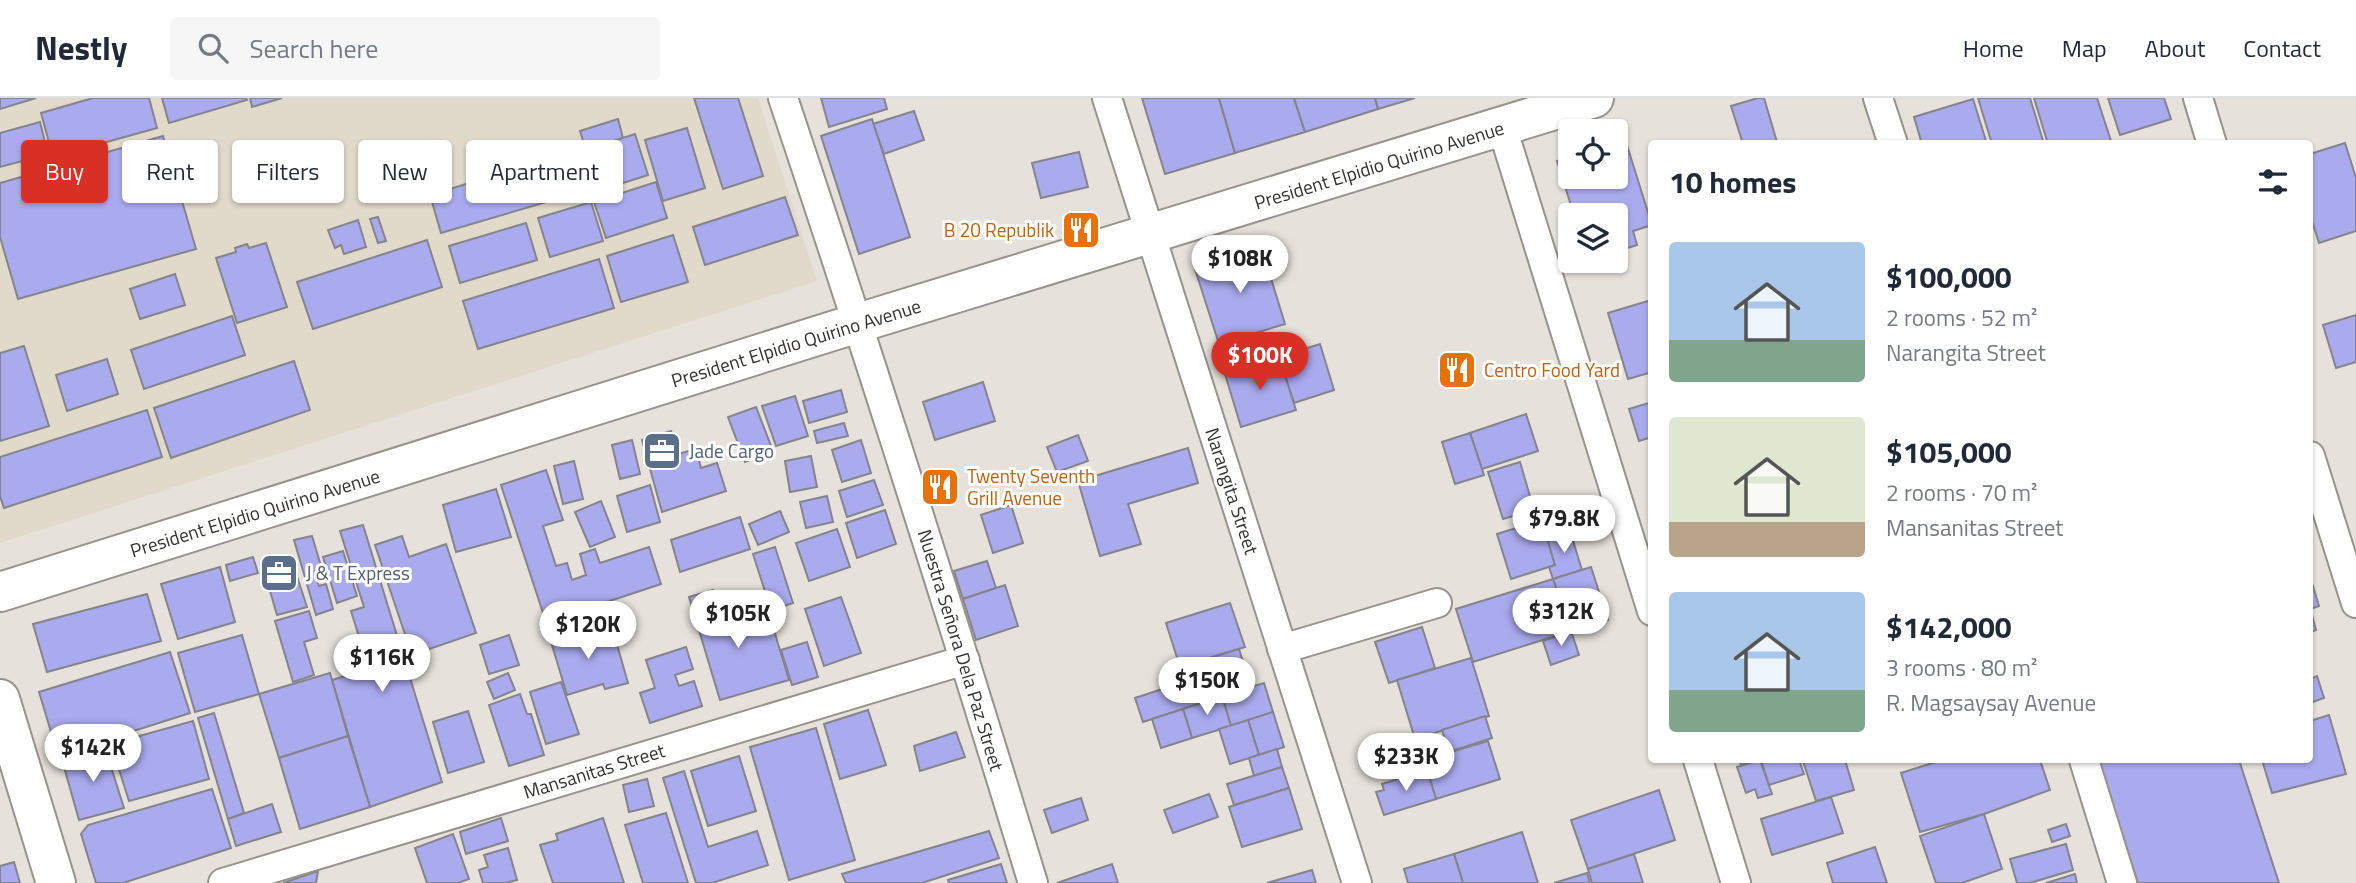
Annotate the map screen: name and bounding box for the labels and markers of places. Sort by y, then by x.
restaurant icon: B 20 Republik [1060,209,1102,251]
place label: B 20 Republik [944,215,1054,244]
pin: $108K [1191,236,1289,295]
pin: $100K [1211,332,1309,392]
restaurant icon: Centro Food Yard [1436,349,1478,391]
place label: Centro Food Yard [1484,355,1620,384]
office icon: Jade Cargo [641,430,683,472]
place label: Jade Cargo [689,436,774,465]
place label: Twenty Seventh Grill Avenue [967,461,1095,512]
restaurant icon: Twenty Seventh Grill Avenue [919,466,961,508]
pin: $79.8K [1507,496,1621,555]
office icon: J & T Express [258,552,300,594]
place label: J & T Express [306,558,410,587]
pin: $312K [1512,588,1610,648]
pin: $105K [689,590,787,650]
pin: $120K [539,602,637,661]
pin: $116K [333,634,431,694]
pin: $150K [1158,658,1256,717]
pin: $142K [44,724,142,784]
pin: $233K [1357,734,1455,793]

